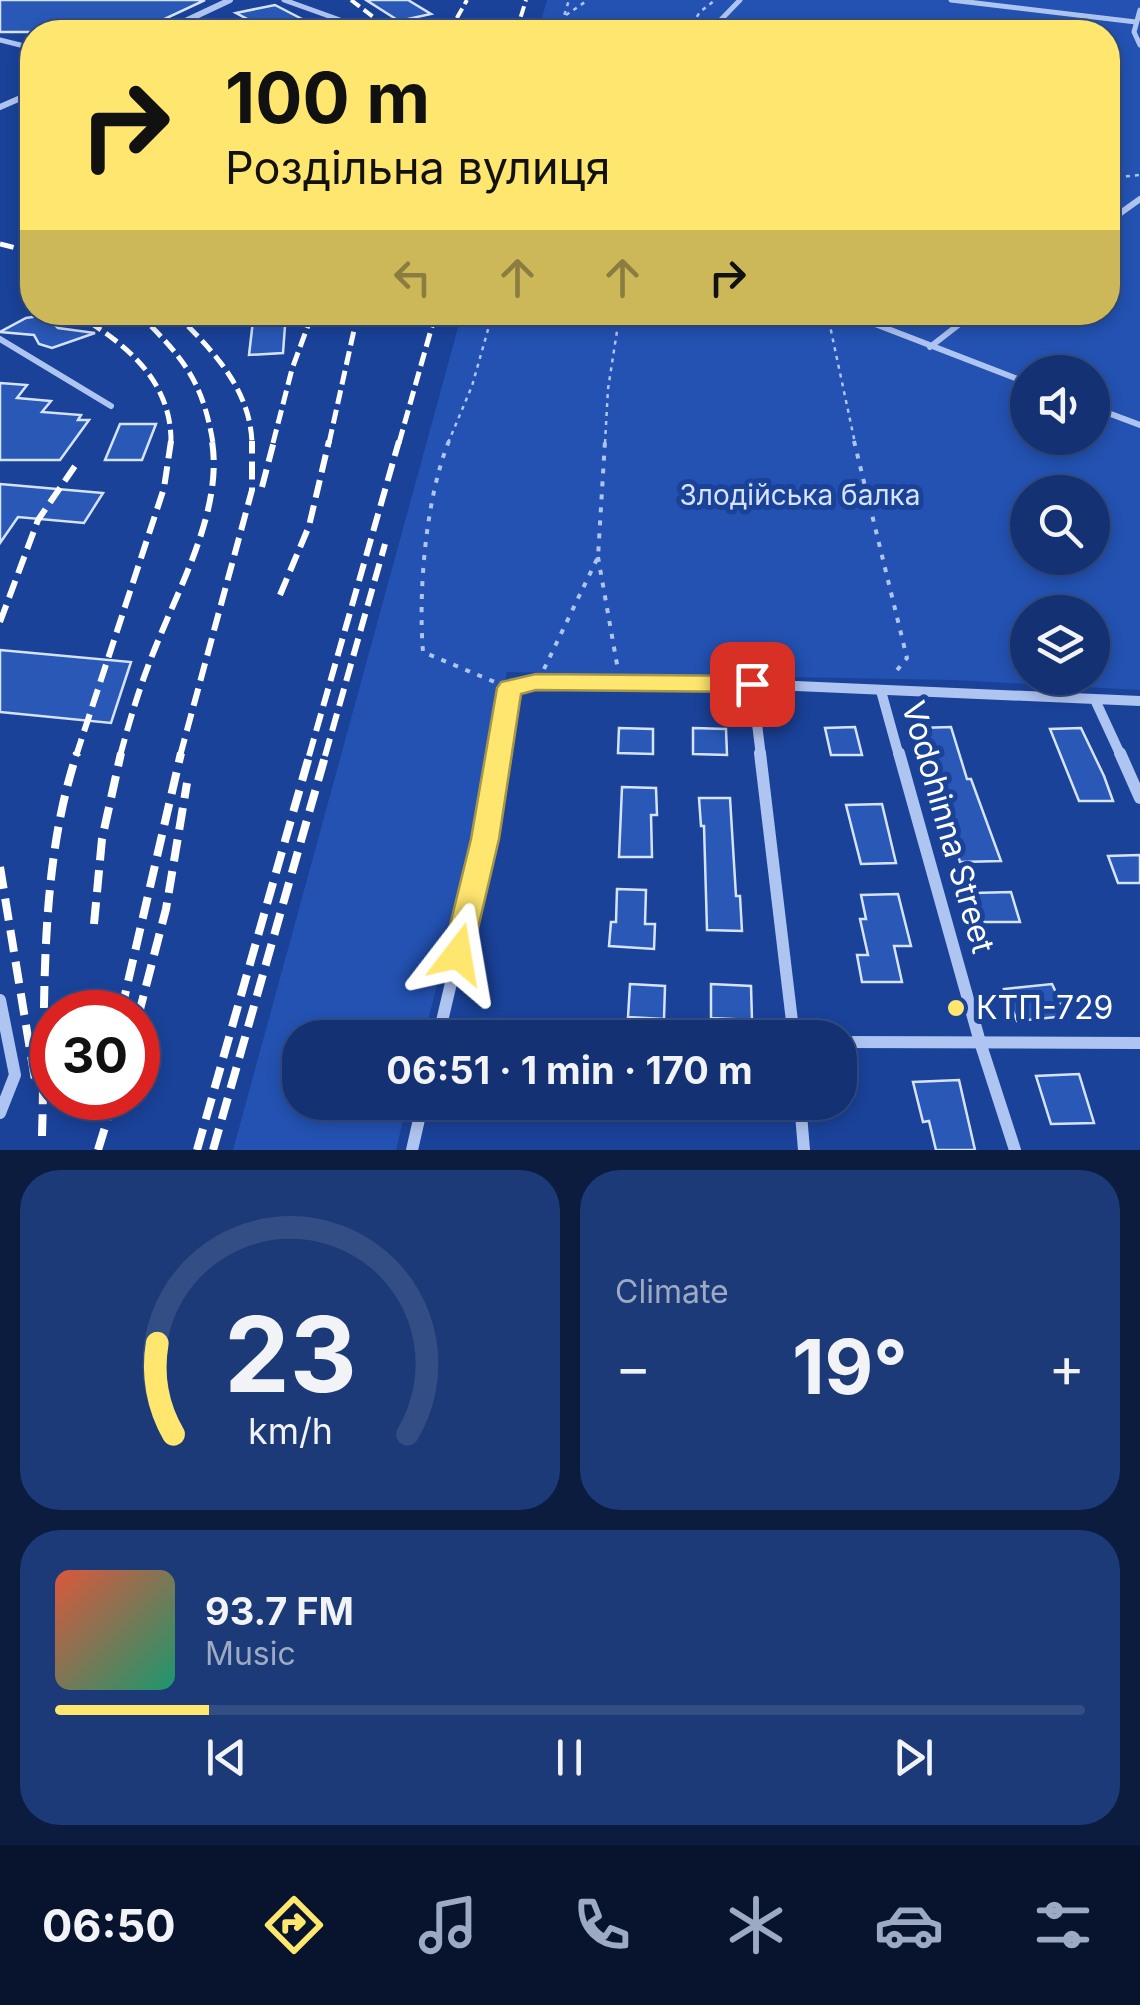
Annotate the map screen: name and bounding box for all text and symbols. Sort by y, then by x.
text: 100 m [225,55,430,140]
icon: right [60,60,190,190]
text: Роздільна вулиця [225,140,610,195]
icon: left [385,250,440,305]
icon: ahead [490,250,545,305]
icon: ahead [595,250,650,305]
icon: right [700,250,755,305]
map controls [1010,355,1110,695]
button: sound [1010,355,1110,455]
button: search [1010,475,1110,575]
park label: Злодійська балка [680,478,920,512]
button: layers [1010,595,1110,695]
pin [710,642,795,727]
icon: arrive [725,657,780,712]
street label: Vodohinna Street [894,696,1003,957]
position arrow [406,902,510,1006]
place label: КТП-729 [976,988,1113,1027]
speed limit sign: 30 [30,990,160,1120]
marker: КТП-729 [945,997,967,1019]
text: 06:51 · 1 min · 170 m [386,1047,753,1093]
text: Climate [615,1272,729,1311]
text: 23 [224,1291,356,1417]
text: 19° [792,1321,908,1412]
text: − [615,1334,651,1400]
text: + [1049,1334,1085,1400]
text: km/h [248,1409,332,1453]
text: 93.7 FM [205,1588,354,1634]
text: Music [205,1634,296,1673]
icon: previous [199,1730,254,1785]
icon: pause [542,1730,597,1785]
icon: next [886,1730,941,1785]
icon: directions [259,1890,329,1960]
icon: music [413,1890,483,1960]
icon: phone [567,1890,637,1960]
icon: climate [721,1890,791,1960]
icon: car [874,1890,944,1960]
icon: filters [1028,1890,1098,1960]
text: 06:50 [42,1898,176,1953]

